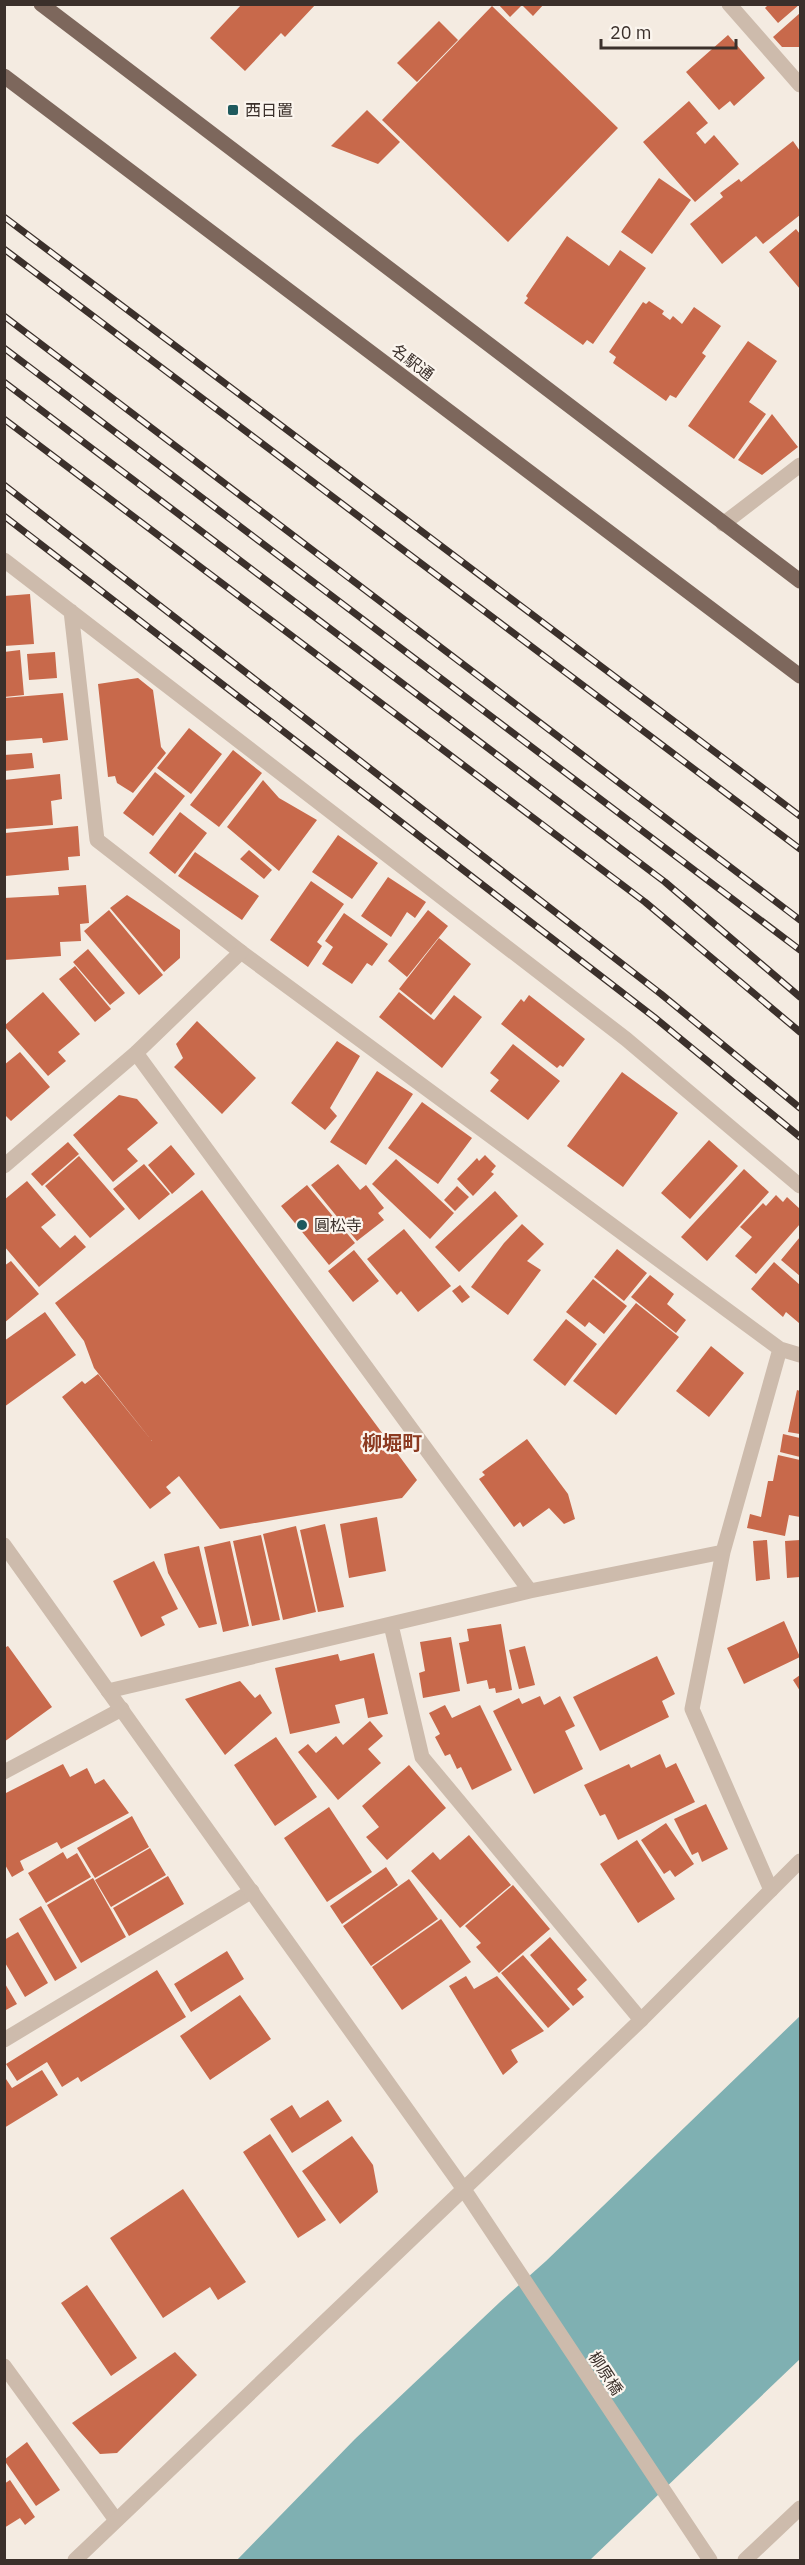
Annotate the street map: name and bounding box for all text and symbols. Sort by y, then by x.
scale bar [601,12,736,50]
text: 20 m [610,21,652,44]
place label: 西日置 [245,100,293,120]
marker: 西日置 [226,103,240,117]
street label: 名駅通 [388,340,438,384]
place label: 圓松寺 [314,1215,362,1235]
marker: 圓松寺 [295,1218,309,1232]
district label: 柳堀町 [362,1429,422,1456]
street label: 柳原橋 [585,2347,627,2399]

